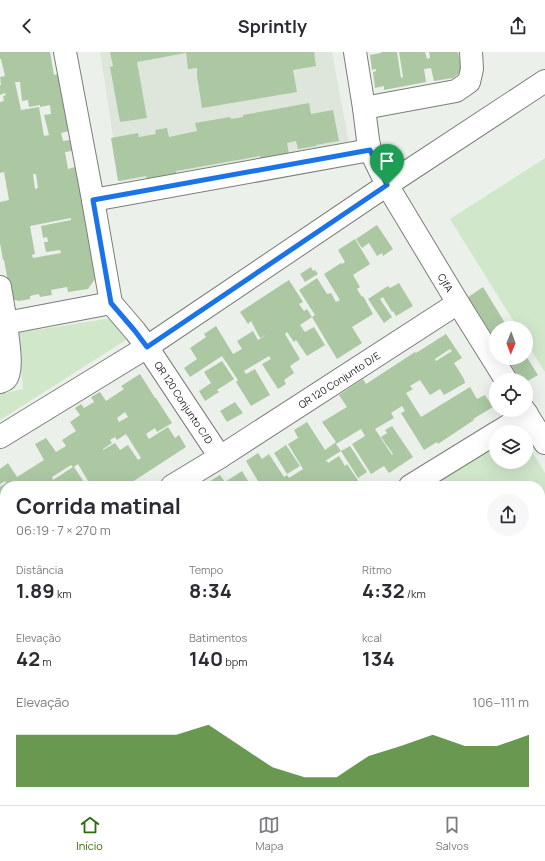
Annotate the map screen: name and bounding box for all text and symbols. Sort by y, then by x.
text: Sprintly [238,14,307,38]
icon: back [16,15,38,37]
icon: share [507,15,529,37]
pin [370,144,404,185]
icon: arrive [376,150,398,172]
street label: CjfA [435,271,457,295]
north arrow [489,321,533,365]
map controls [489,321,533,469]
street label: QR 120 Conjunto D/E [296,348,383,412]
street label: QR 120 Conjunto C/D [151,358,216,447]
button: locate [489,373,533,417]
button: layers [489,425,533,469]
text: Corrida matinal [16,491,181,521]
button: share [487,494,529,536]
text: 06:19 · 7 × 270 m [16,521,111,539]
text: Distância [16,562,63,577]
text: Tempo [189,562,223,577]
text: Ritmo [362,562,392,577]
text: 1.89 [16,577,55,604]
text: 8:34 [189,577,232,604]
text: 4:32 [362,577,405,604]
text: km [55,586,72,601]
text: /km [405,586,426,601]
text: Elevação [16,630,61,645]
text: Batimentos [189,630,247,645]
text: kcal [362,630,382,645]
text: 42 [16,645,40,672]
text: 140 [189,645,223,672]
text: 134 [362,645,395,672]
text: m [40,654,52,669]
text: bpm [223,654,248,669]
text: Elevação [16,693,69,711]
text: 106–111 m [472,693,529,711]
tab: Início [76,814,103,853]
tab: Mapa [255,814,283,853]
tab: Salvos [436,814,469,853]

